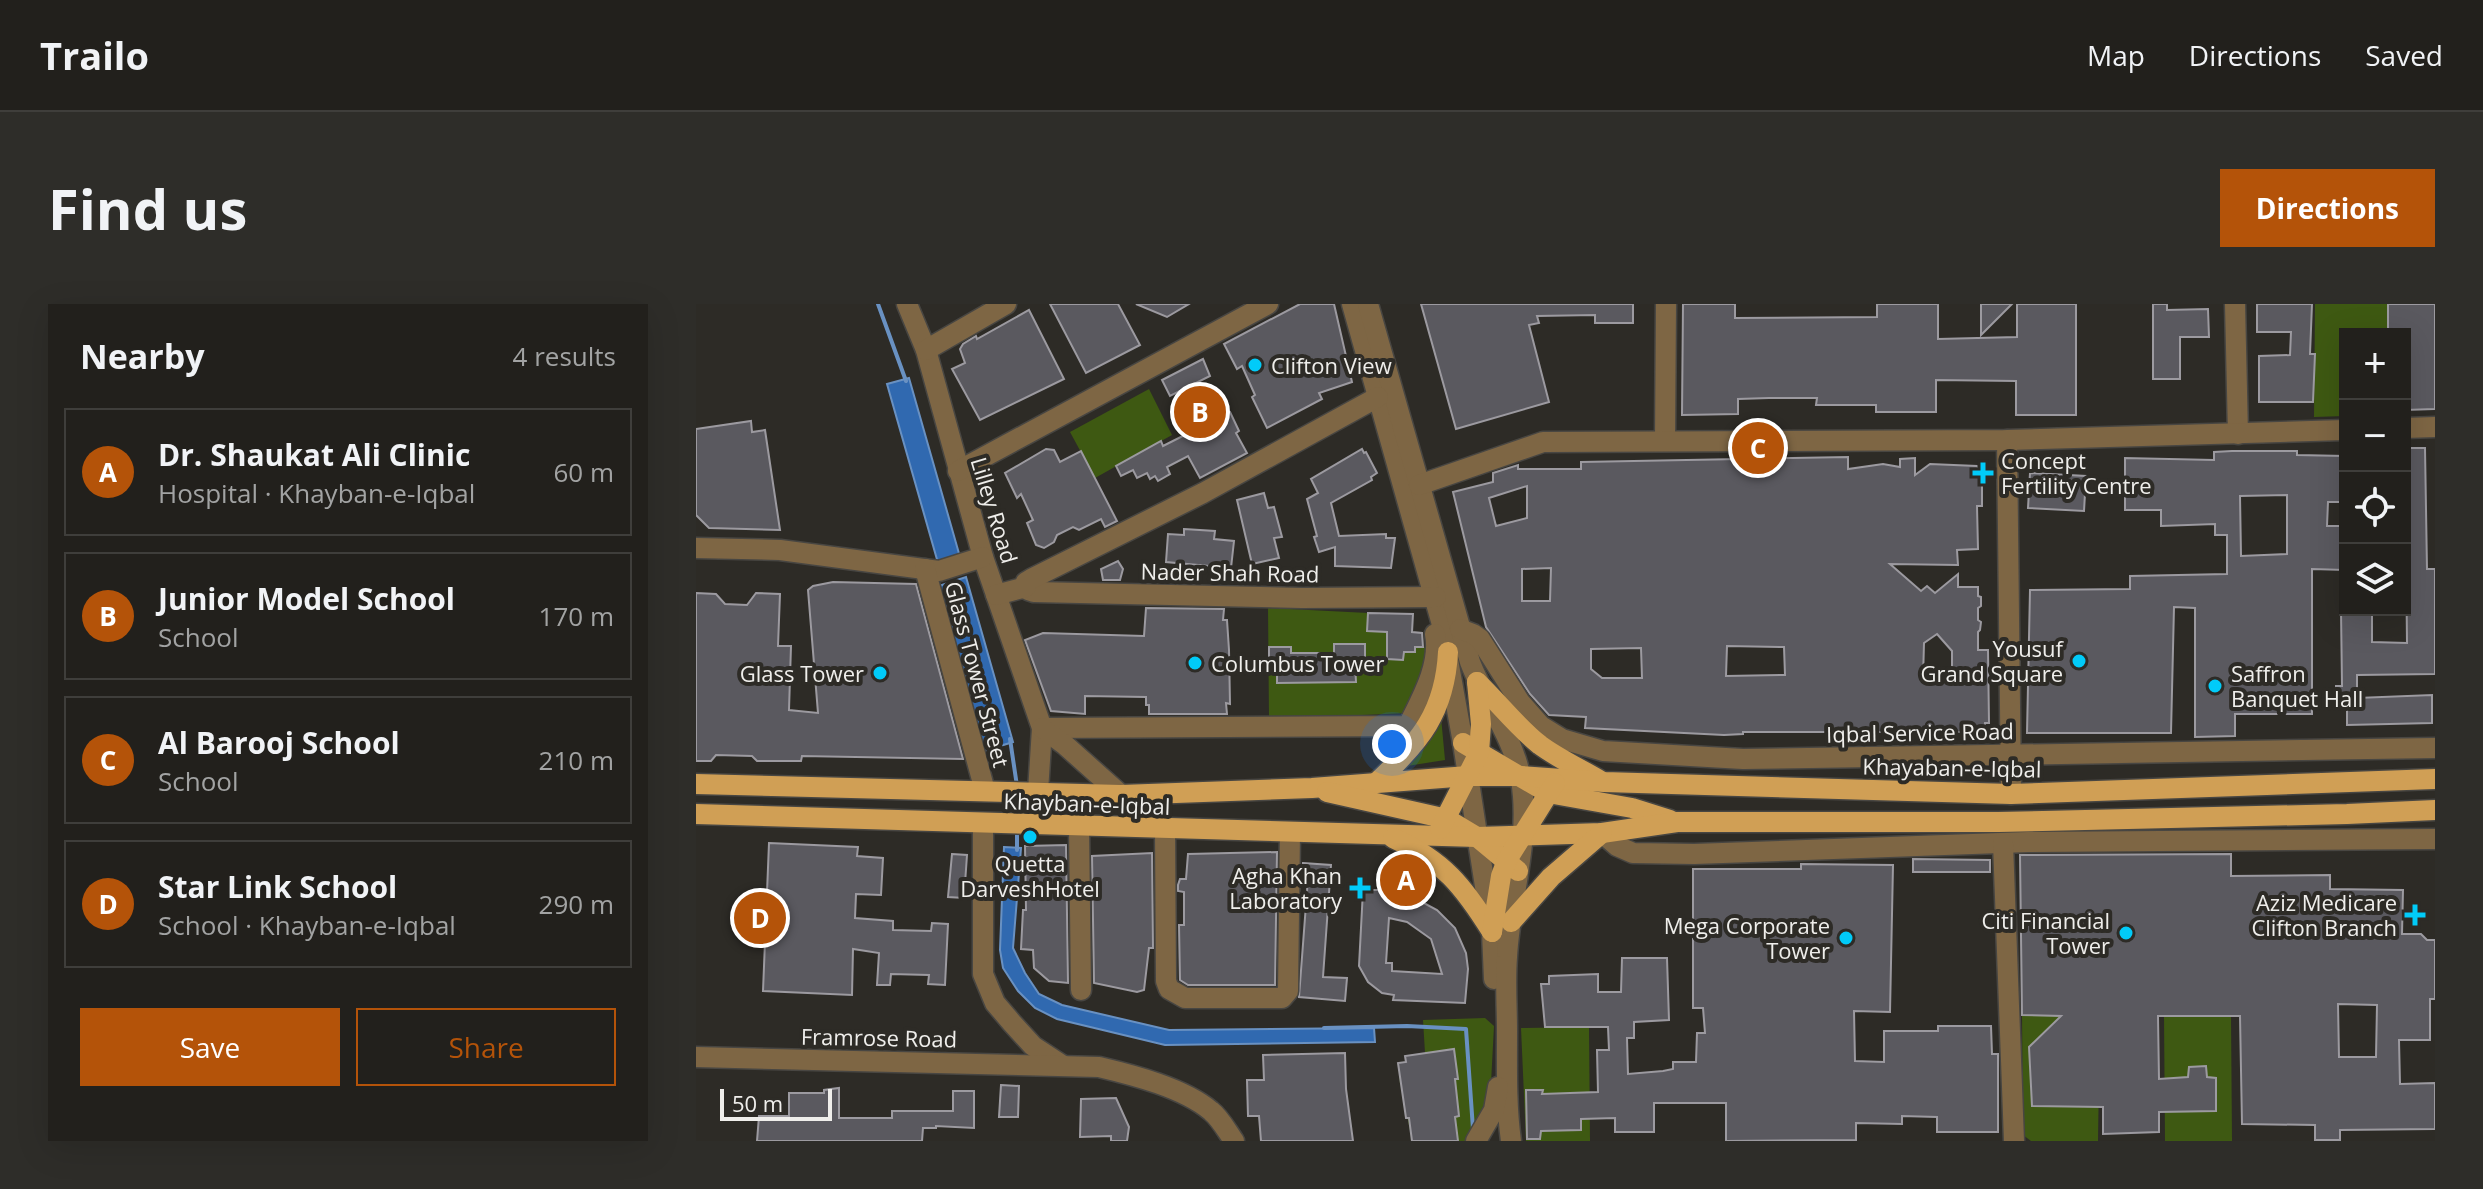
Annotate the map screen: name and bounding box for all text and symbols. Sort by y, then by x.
text: Trailo [40,29,149,81]
text: Map [2087,36,2145,74]
text: Directions [2189,36,2321,74]
text: Saved [2365,36,2443,74]
button: Directions [2220,169,2435,247]
text: Find us [48,170,247,246]
map controls [2339,328,2411,616]
button: + [2339,328,2411,400]
text: Nearby [80,333,205,379]
text: 4 results [513,338,616,374]
place label: Clifton View [1271,350,1392,380]
marker: Clifton View [1246,356,1264,374]
pin: B [1174,382,1226,442]
button: − [2339,400,2411,472]
pin: C [1732,418,1784,478]
text: Dr. Shaukat Ali Clinic [158,434,470,475]
place label: Concept Fertility Centre [2001,445,2152,500]
street label: Lilley Road [965,453,1025,567]
text: A [99,454,117,490]
text: 60 m [553,454,614,490]
marker: Concept Fertility Centre [1972,462,1994,484]
button: locate [2339,472,2411,544]
text: Hospital · Khayban-e-Iqbal [158,475,475,511]
button: layers [2339,544,2411,616]
street label: Nader Shah Road [1140,555,1320,589]
text: Junior Model School [158,578,455,619]
street label: Glass Tower Street [939,578,1017,770]
text: B [99,598,117,634]
text: 170 m [539,598,614,634]
text: School [158,619,239,655]
place label: Yousuf Grand Square [1921,633,2065,688]
place label: Columbus Tower [1211,648,1384,678]
marker: Yousuf Grand Square [2070,652,2088,670]
marker: Columbus Tower [1186,654,1204,672]
place label: Glass Tower [740,658,864,688]
place label: Saffron Banquet Hall [2231,658,2363,713]
marker: Glass Tower [871,664,889,682]
marker: Saffron Banquet Hall [2206,677,2224,695]
street label: Iqbal Service Road [1826,715,2014,749]
text: Al Barooj School [158,722,400,763]
your location [1372,724,1412,764]
text: C [100,742,116,778]
text: 210 m [539,742,614,778]
street label: Khayaban-e-Iqbal [1862,750,2042,784]
text: School [158,763,239,799]
street label: Khayban-e-Iqbal [1003,785,1171,821]
marker: Quetta DarveshHotel [1021,828,1039,846]
place label: Quetta DarveshHotel [960,848,1100,903]
pin: A [1380,850,1432,910]
place label: Agha Khan Laboratory [1229,860,1343,915]
text: Star Link School [158,866,397,907]
marker: Agha Khan Laboratory [1349,877,1371,899]
text: D [98,886,118,922]
text: 290 m [539,886,614,922]
place label: Aziz Medicare Clifton Branch [2251,887,2397,942]
pin: D [734,888,786,948]
marker: Aziz Medicare Clifton Branch [2404,904,2426,926]
place label: Citi Financial Tower [1981,905,2110,960]
text: School · Khayban-e-Iqbal [158,907,456,943]
place label: Mega Corporate Tower [1664,910,1830,965]
marker: Citi Financial Tower [2117,924,2135,942]
marker: Mega Corporate Tower [1837,929,1855,947]
button: Save [80,1008,340,1086]
button: Share [356,1008,616,1086]
street label: Framrose Road [801,1021,957,1053]
scale bar [720,1085,832,1121]
text: 50 m [732,1088,783,1118]

